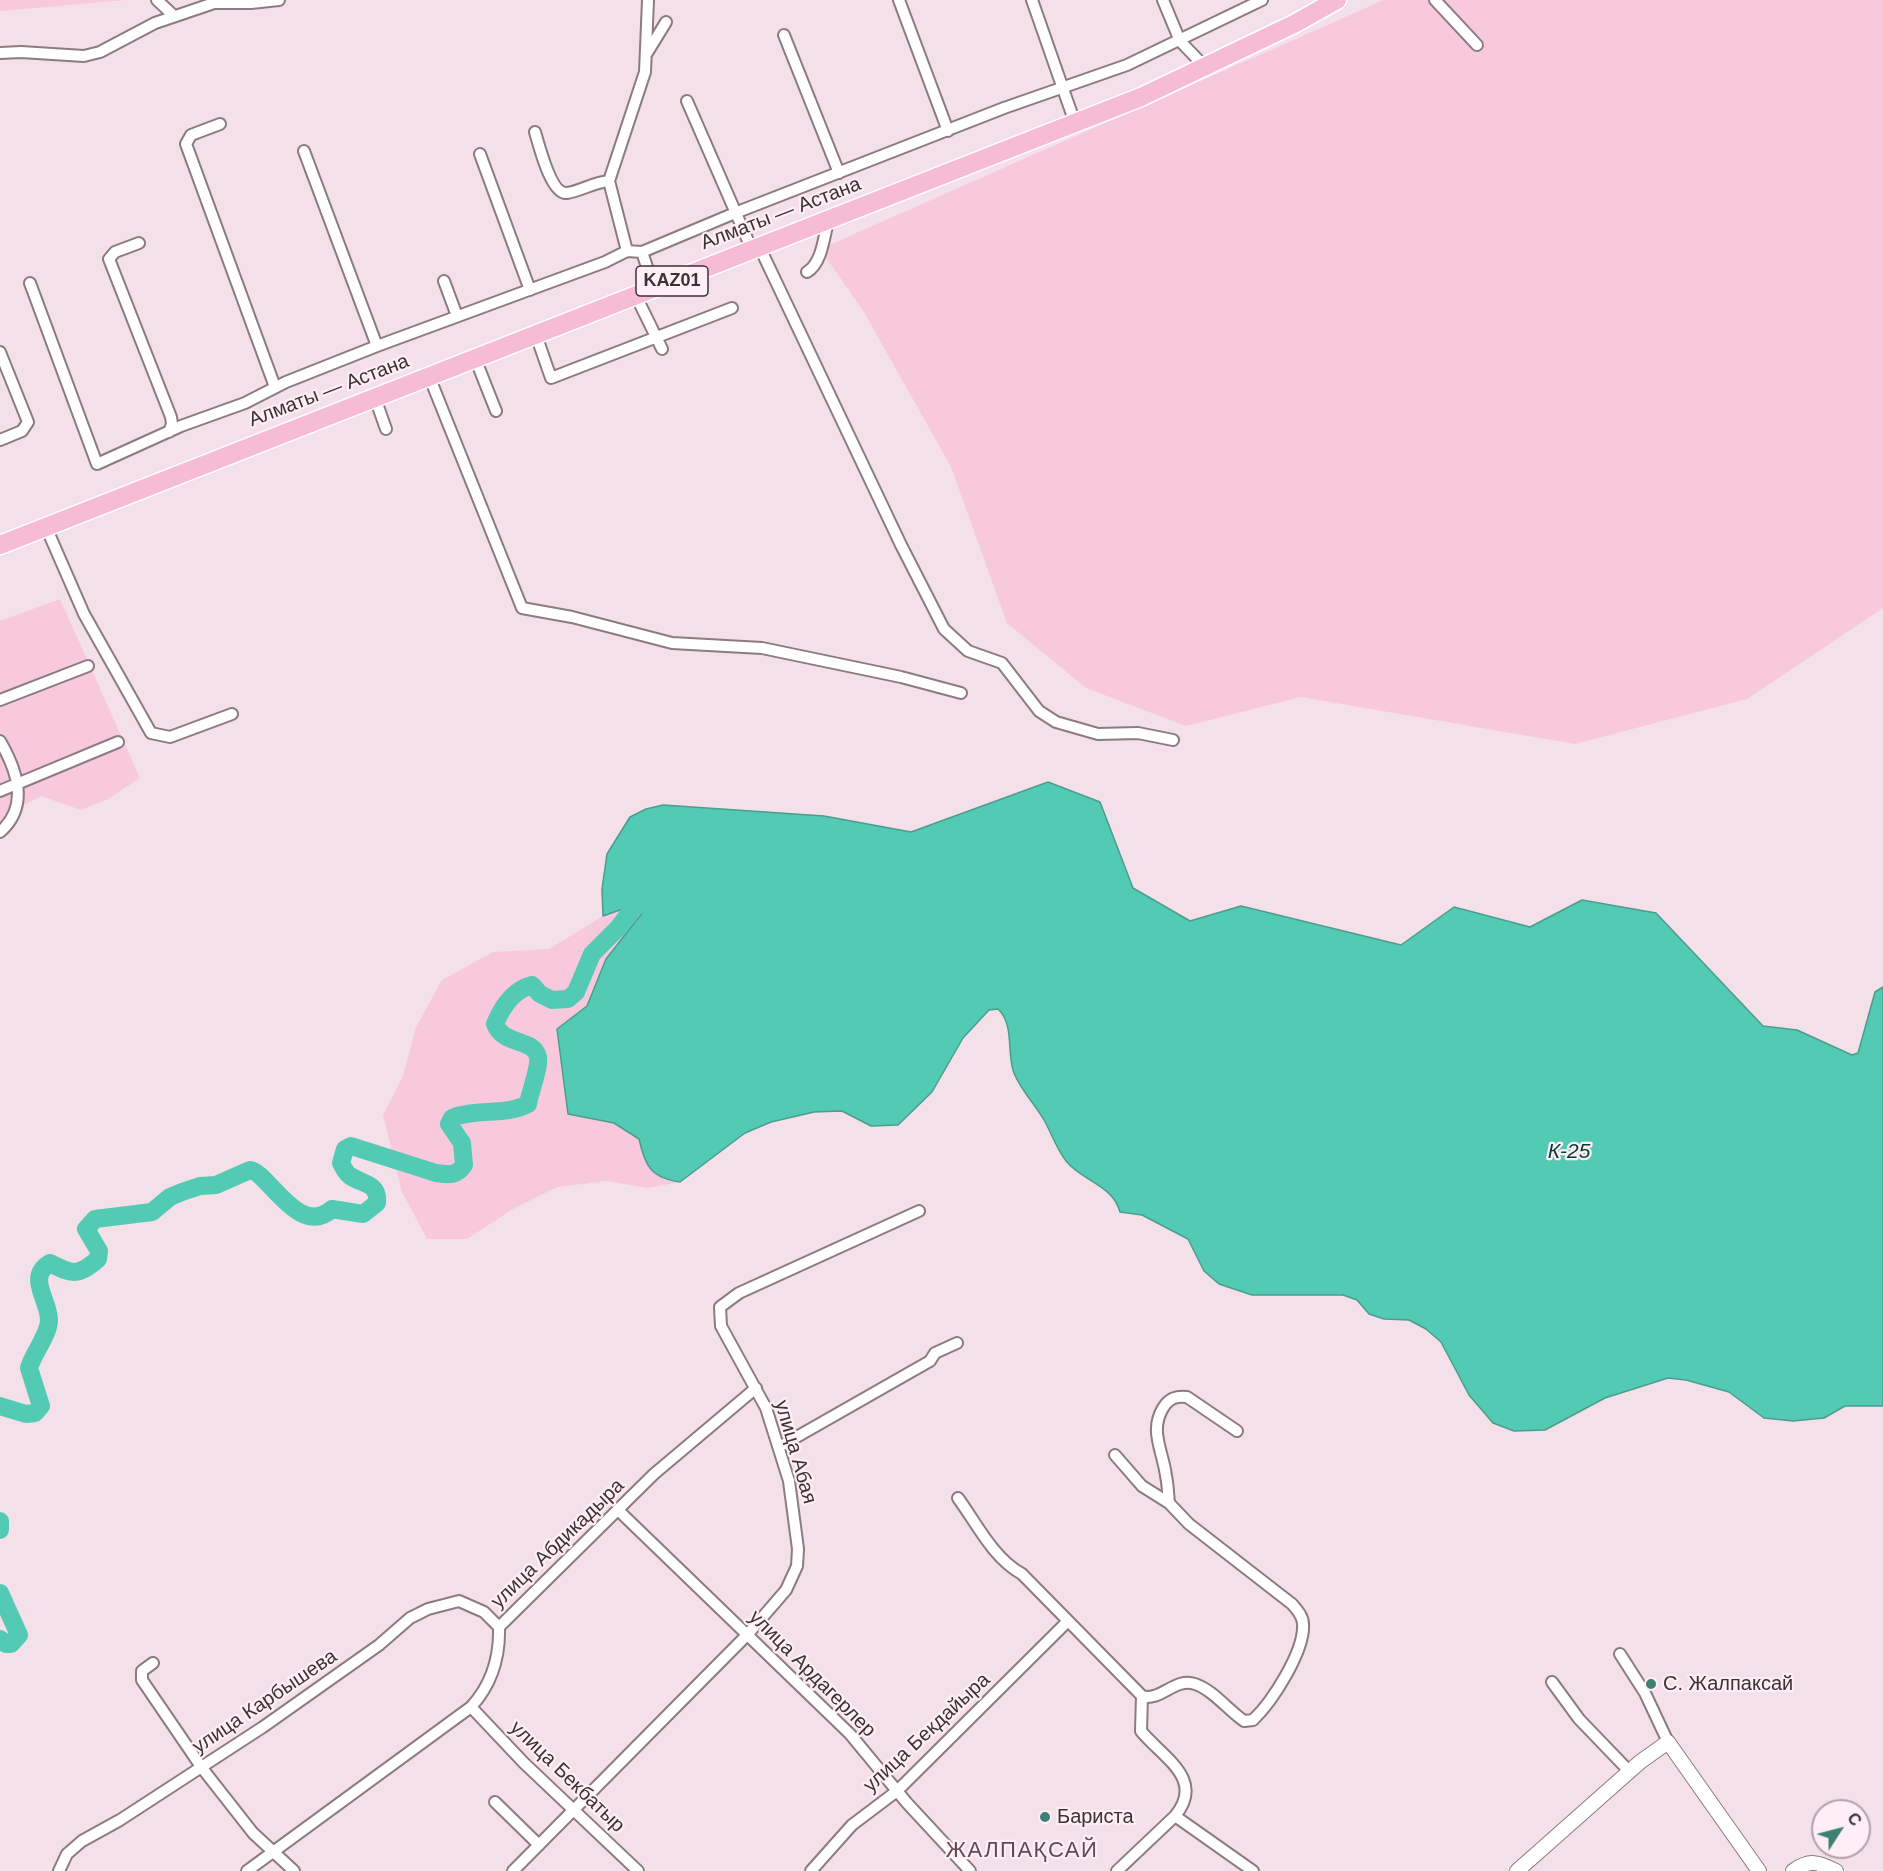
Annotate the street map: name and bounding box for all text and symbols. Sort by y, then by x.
street label: Алматы — Астана [698,172,864,256]
road number: KАZ01 [636,266,708,296]
street label: Алматы — Астана [246,349,412,433]
water label: К-25 [1548,1139,1590,1165]
street label: улица Абая [769,1397,821,1507]
street label: улица Абдикадыра [486,1474,630,1614]
street label: улица Ардагерлер [744,1606,880,1742]
street label: улица Карбышева [188,1645,342,1759]
street label: улица Бекдайыра [859,1668,995,1798]
place label: С. Жалпаксай [1663,1672,1793,1696]
marker: С. Жалпаксай [1644,1677,1658,1691]
street label: улица Бекбатыр [505,1716,629,1838]
north arrow [1811,1799,1871,1859]
place label: Бариста [1057,1805,1134,1829]
marker: Бариста [1038,1810,1052,1824]
text: С [1844,1810,1865,1829]
district label: ЖАЛПАҚСАЙ [946,1838,1098,1864]

